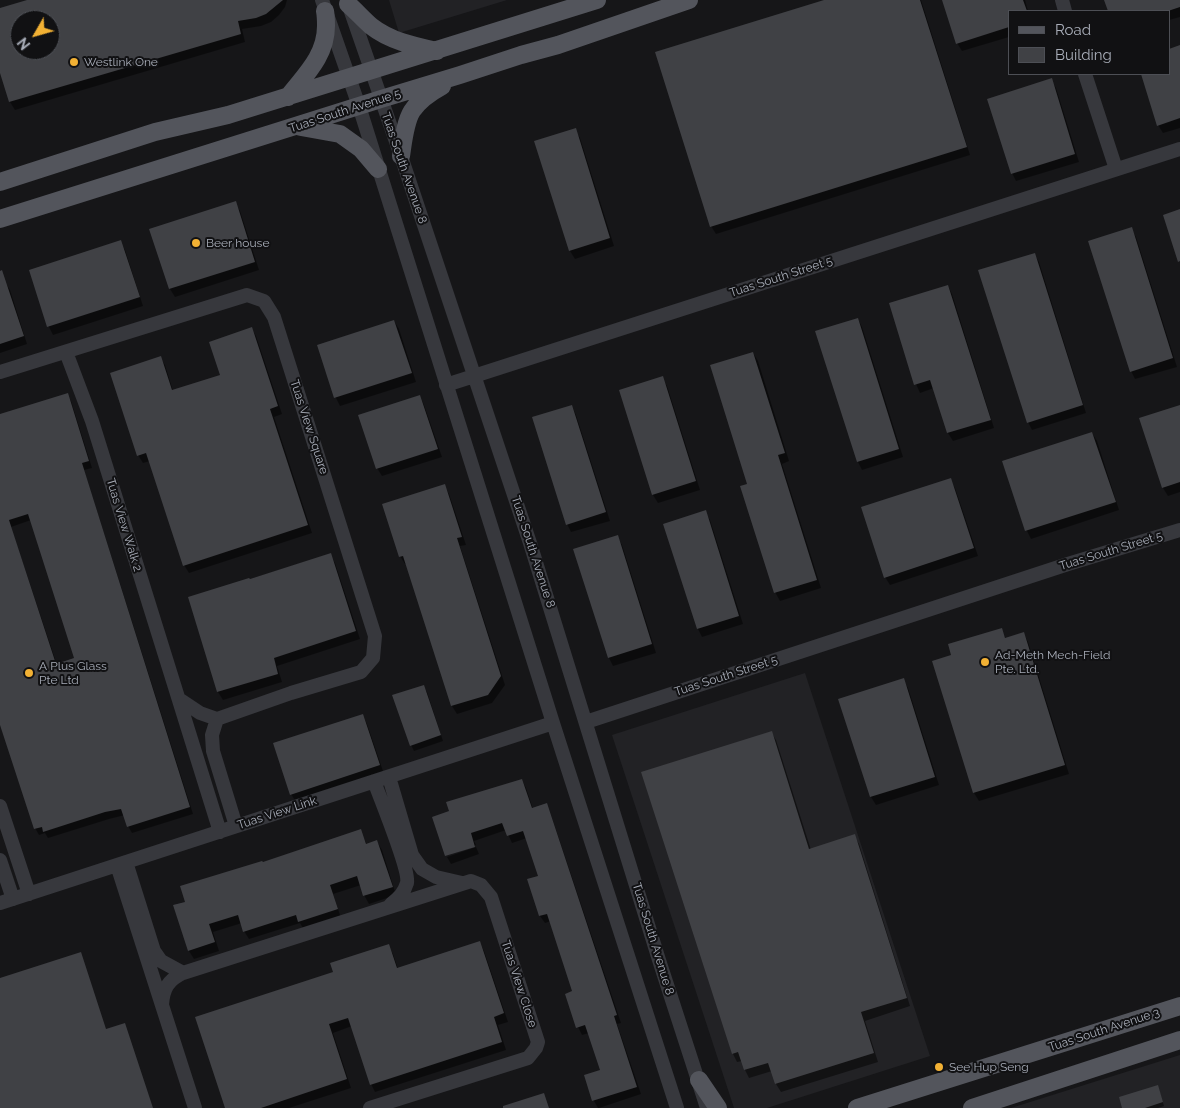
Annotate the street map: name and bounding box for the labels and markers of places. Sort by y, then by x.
place label: Westlink One [84,55,158,69]
marker: Westlink One [68,56,80,68]
place label: Beer house [206,236,269,250]
marker: Beer house [190,237,202,249]
place label: Ad-Meth Mech-Field Pte. Ltd. [995,648,1111,676]
marker: Ad-Meth Mech-Field Pte. Ltd. [979,656,991,668]
place label: A Plus Glass Pte Ltd [39,659,107,687]
marker: A Plus Glass Pte Ltd [23,667,35,679]
place label: See Hup Seng [949,1060,1029,1074]
marker: See Hup Seng [933,1061,945,1073]

